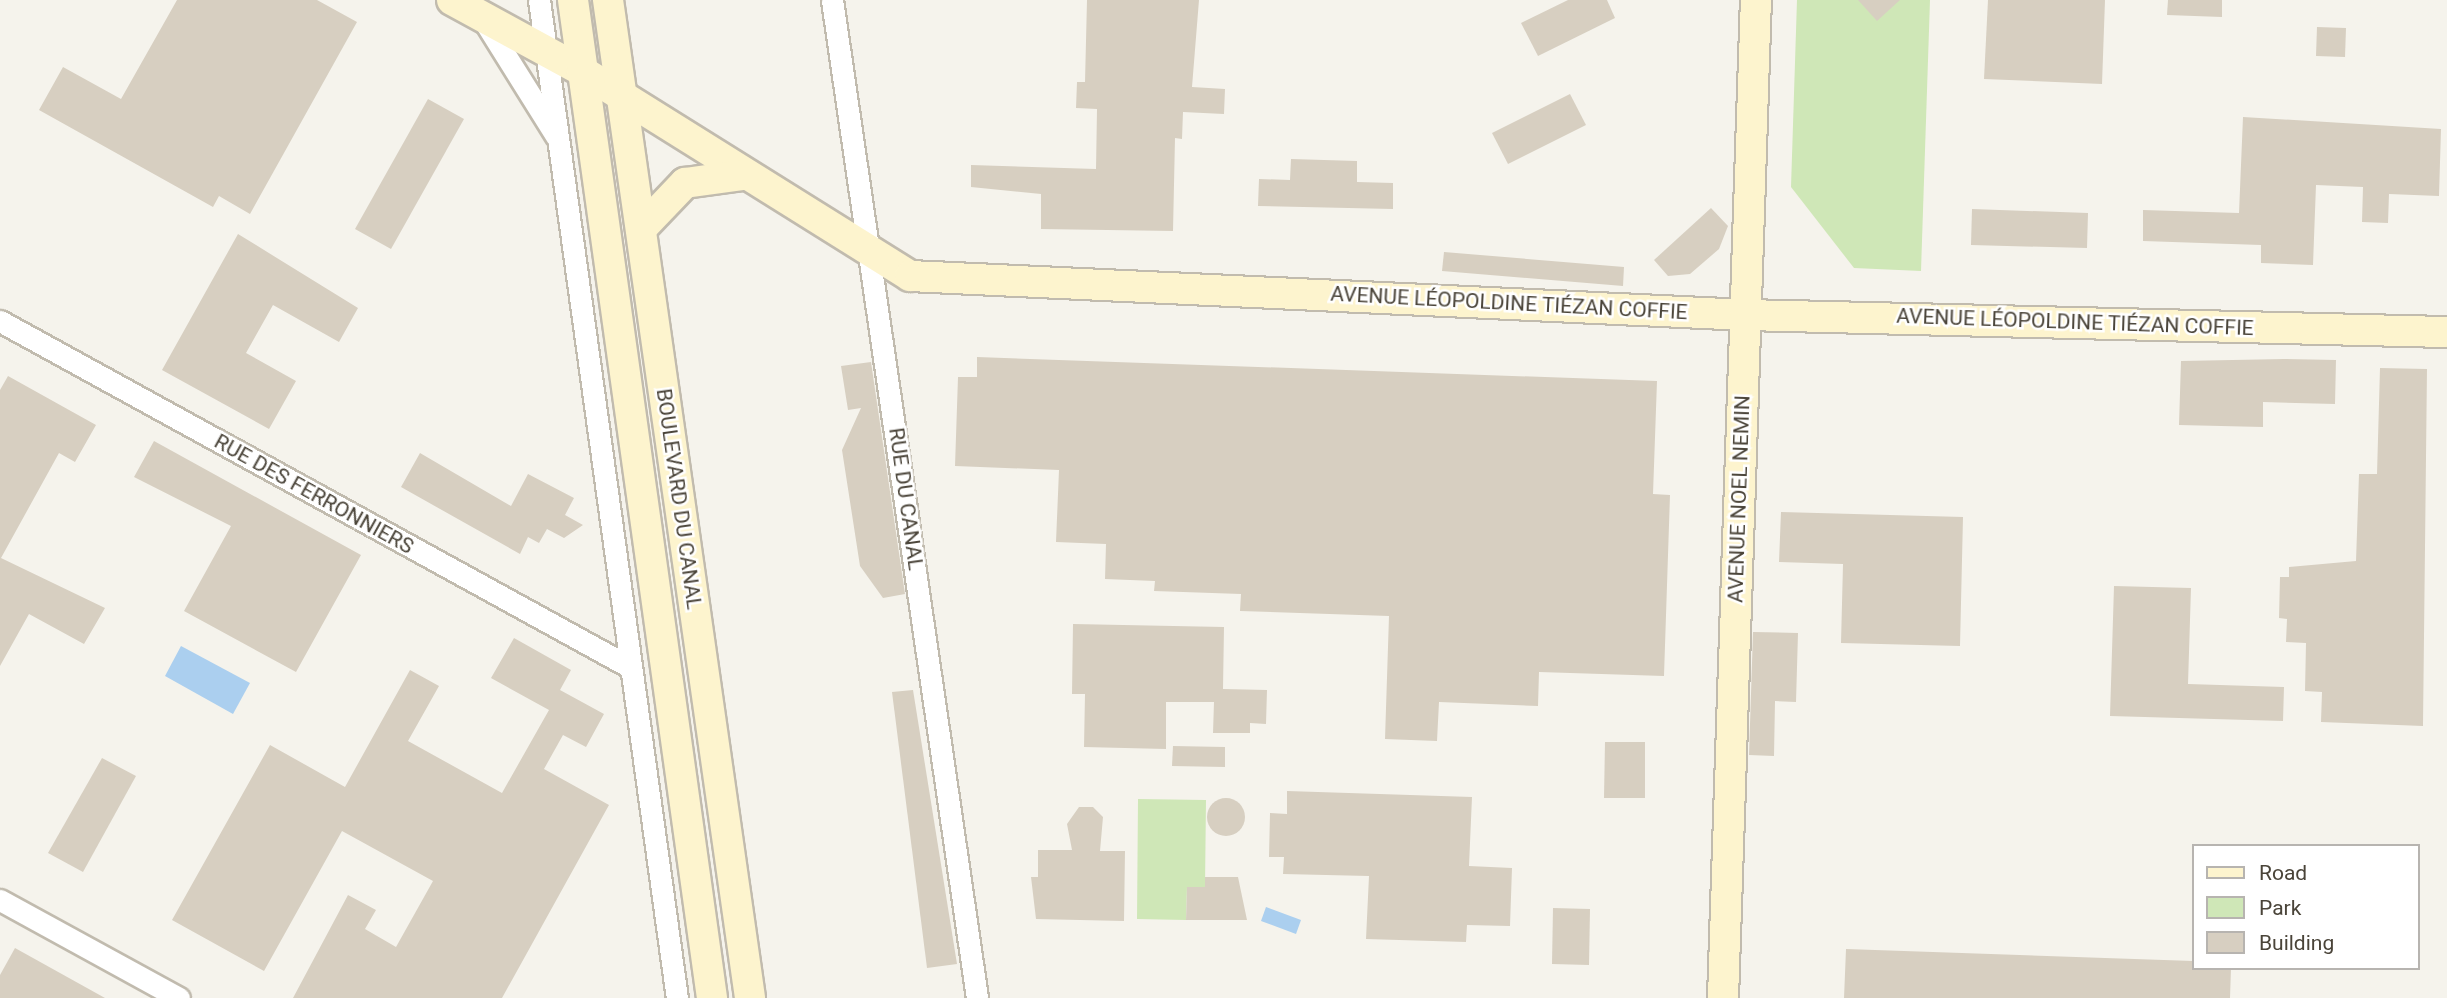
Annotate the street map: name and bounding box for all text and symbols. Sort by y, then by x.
street label: AVENUE LÉOPOLDINE TIÉZAN COFFIE [1330,281,1688,325]
street label: AVENUE LÉOPOLDINE TIÉZAN COFFIE [1896,303,2254,341]
street label: BOULEVARD DU CANAL [651,387,707,611]
street label: AVENUE NOEL NEMIN [1723,395,1755,603]
street label: RUE DU CANAL [884,426,928,572]
street label: RUE DES FERRONNIERS [210,429,418,559]
legend [2192,844,2419,970]
text: Road [2259,861,2307,885]
text: Park [2259,896,2301,920]
text: Building [2259,931,2334,955]

